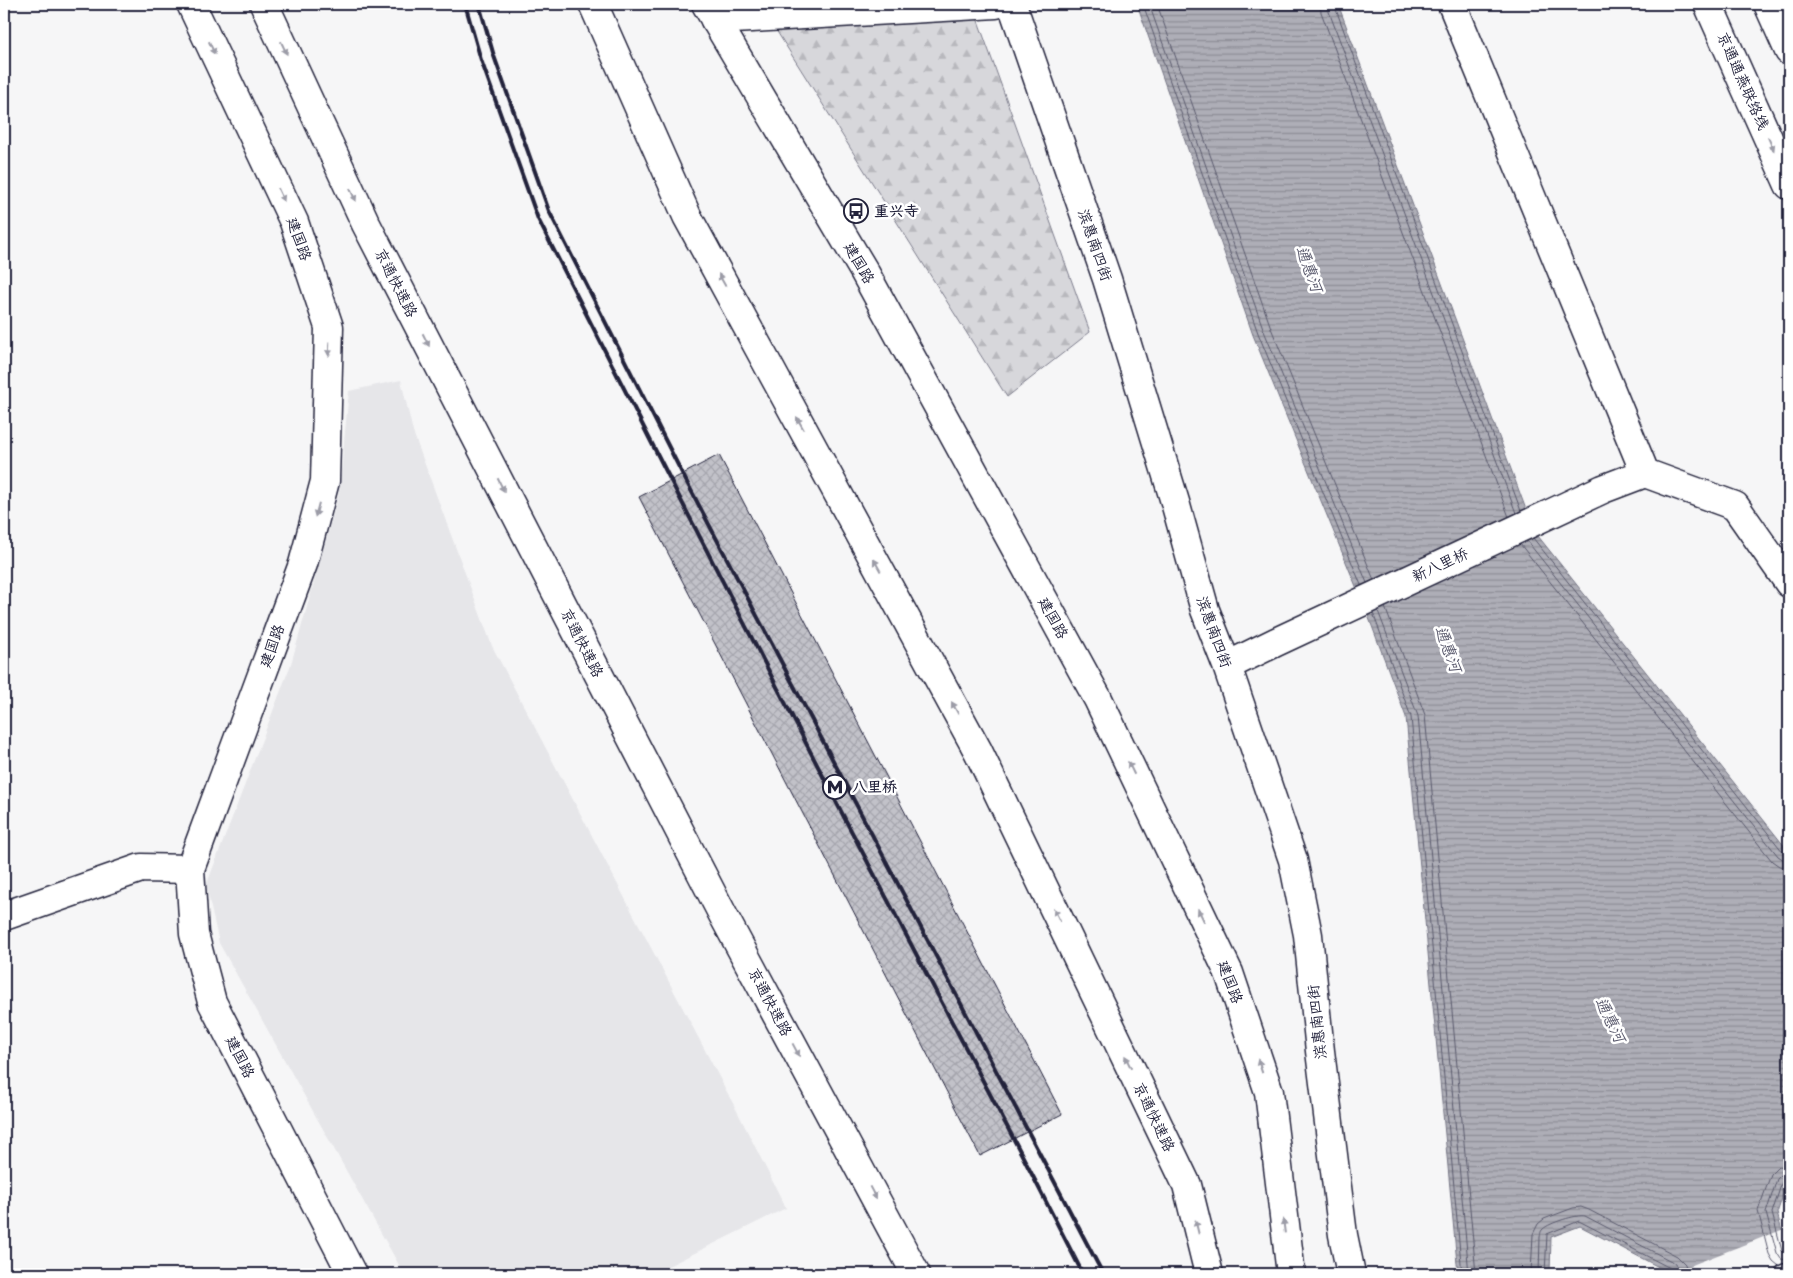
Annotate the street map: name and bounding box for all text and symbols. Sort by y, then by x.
street label: 京通通燕联络线 [1713,29,1773,133]
one-way arrow [208,41,216,55]
one-way arrow [281,41,289,55]
one-way arrow [1767,137,1775,151]
one-way arrow [277,188,285,202]
one-way arrow [348,188,357,203]
bus stop icon: 重兴寺 [843,198,869,224]
place label: 重兴寺 [874,202,919,220]
street label: 滨惠南四街 [1074,207,1116,283]
street label: 建国路 [283,215,315,263]
street label: 建国路 [840,239,878,287]
water label: 通惠河 [1292,243,1327,297]
street label: 京通快速路 [371,245,421,321]
one-way arrow [718,273,726,287]
one-way arrow [422,333,430,348]
one-way arrow [324,341,332,357]
one-way arrow [795,416,804,429]
one-way arrow [497,478,505,492]
one-way arrow [313,502,321,518]
street label: 新八里桥 [1409,544,1471,586]
one-way arrow [873,559,882,572]
street label: 建国路 [1034,594,1072,642]
street label: 滨惠南四街 [1193,594,1235,670]
street label: 京通快速路 [557,605,607,681]
street label: 建国路 [256,622,288,670]
water label: 通惠河 [1431,623,1466,677]
one-way arrow [951,701,959,715]
one-way arrow [1127,761,1135,775]
metro station icon: 八里桥 [822,774,848,800]
place label: 八里桥 [852,778,897,796]
one-way arrow [1053,908,1061,922]
one-way arrow [1197,908,1205,922]
street label: 建国路 [1214,958,1246,1006]
street label: 京通快速路 [744,965,796,1039]
street label: 滨惠南四街 [1304,984,1330,1060]
water label: 通惠河 [1591,994,1630,1048]
street label: 建国路 [222,1033,258,1081]
one-way arrow [791,1043,800,1057]
one-way arrow [1123,1054,1132,1069]
one-way arrow [1256,1058,1264,1073]
street label: 京通快速路 [1129,1079,1179,1155]
one-way arrow [868,1186,877,1200]
one-way arrow [1280,1218,1288,1234]
one-way arrow [1193,1219,1201,1234]

